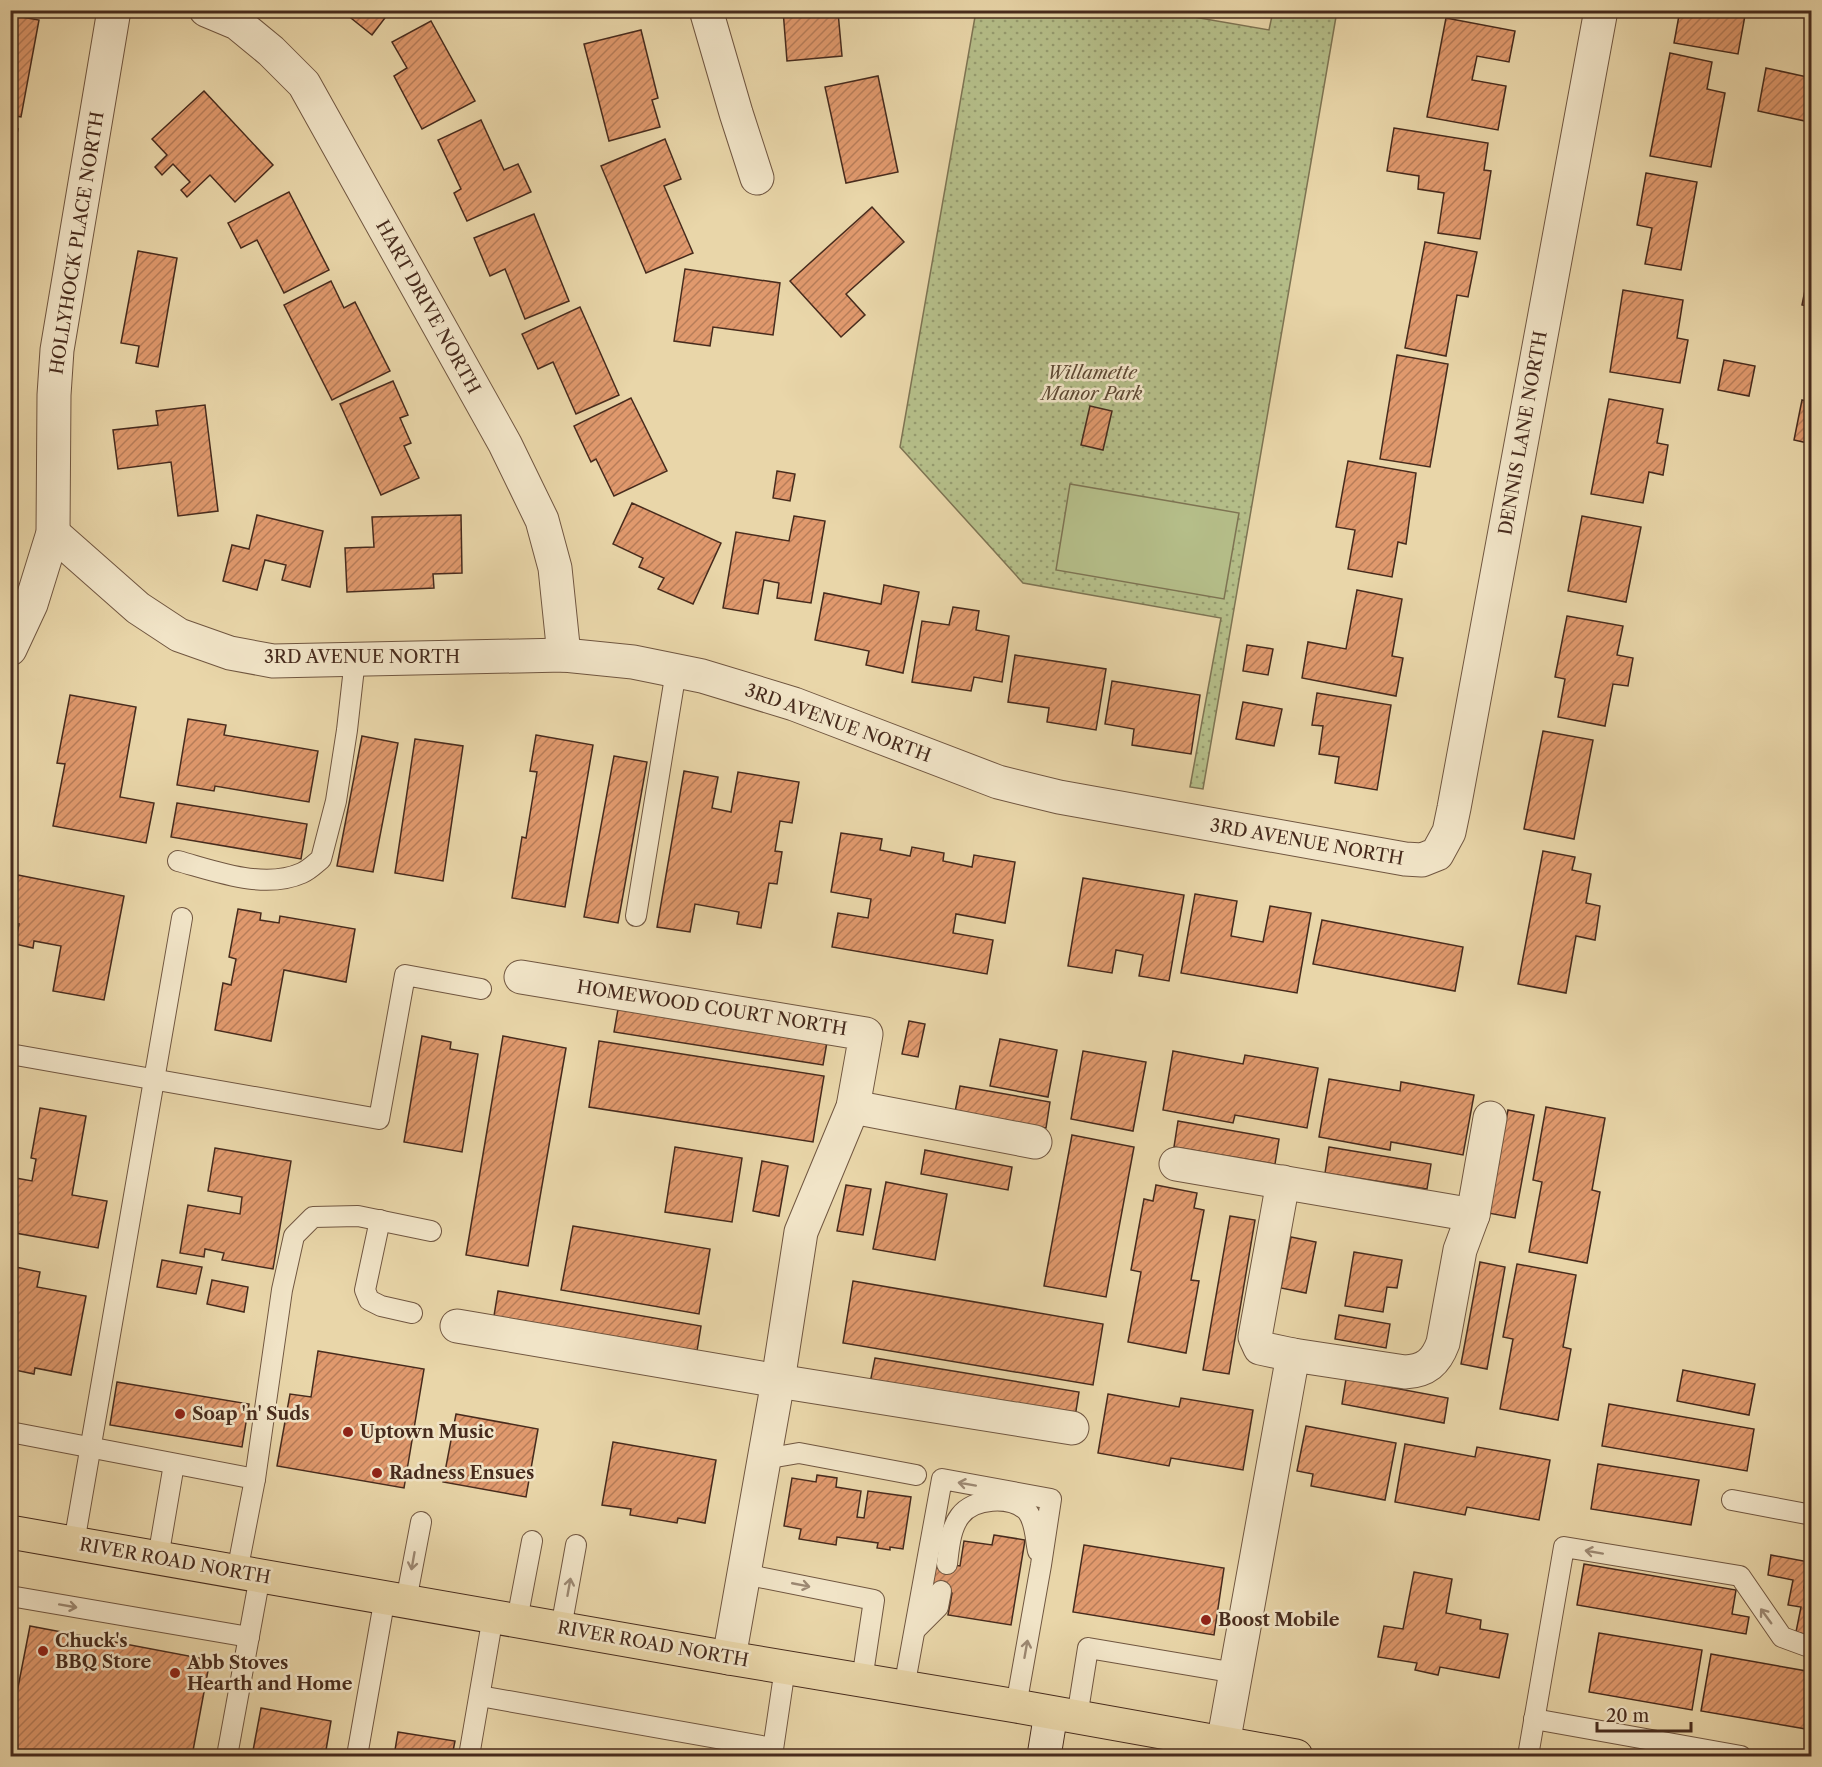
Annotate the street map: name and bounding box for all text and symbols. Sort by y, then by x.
street label: HOLLYHOCK PLACE NORTH [45,110,109,376]
street label: HART DRIVE NORTH [371,216,485,398]
street label: DENNIS LANE NORTH [1494,329,1552,537]
park label: Willamette Manor Park [1040,362,1143,405]
street label: 3RD AVENUE NORTH [264,646,460,668]
street label: 3RD AVENUE NORTH [742,679,934,767]
street label: 3RD AVENUE NORTH [1208,814,1406,870]
street label: HOMEWOOD COURT NORTH [575,976,849,1040]
place label: Soap 'n' Suds [192,1403,310,1425]
marker: Soap 'n' Suds [173,1407,187,1421]
place label: Uptown Music [360,1421,494,1443]
marker: Uptown Music [341,1425,355,1439]
place label: Radness Ensues [389,1462,534,1484]
marker: Radness Ensues [370,1466,384,1480]
one-way arrow [957,1478,977,1489]
street label: RIVER ROAD NORTH [78,1533,272,1589]
one-way arrow [1585,1546,1605,1557]
one-way arrow [408,1551,419,1571]
one-way arrow [564,1577,575,1597]
one-way arrow [791,1580,811,1591]
one-way arrow [58,1600,77,1611]
one-way arrow [1760,1608,1772,1624]
place label: Boost Mobile [1218,1609,1340,1631]
marker: Boost Mobile [1199,1613,1213,1627]
street label: RIVER ROAD NORTH [556,1616,750,1672]
place label: Chuck's BBQ Store [55,1630,151,1673]
one-way arrow [1021,1639,1032,1659]
marker: Chuck's BBQ Store [36,1644,50,1658]
place label: Abb Stoves Hearth and Home [186,1652,353,1695]
marker: Abb Stoves Hearth and Home [168,1666,182,1680]
scale bar [1597,1695,1692,1733]
text: 20 m [1606,1705,1650,1727]

